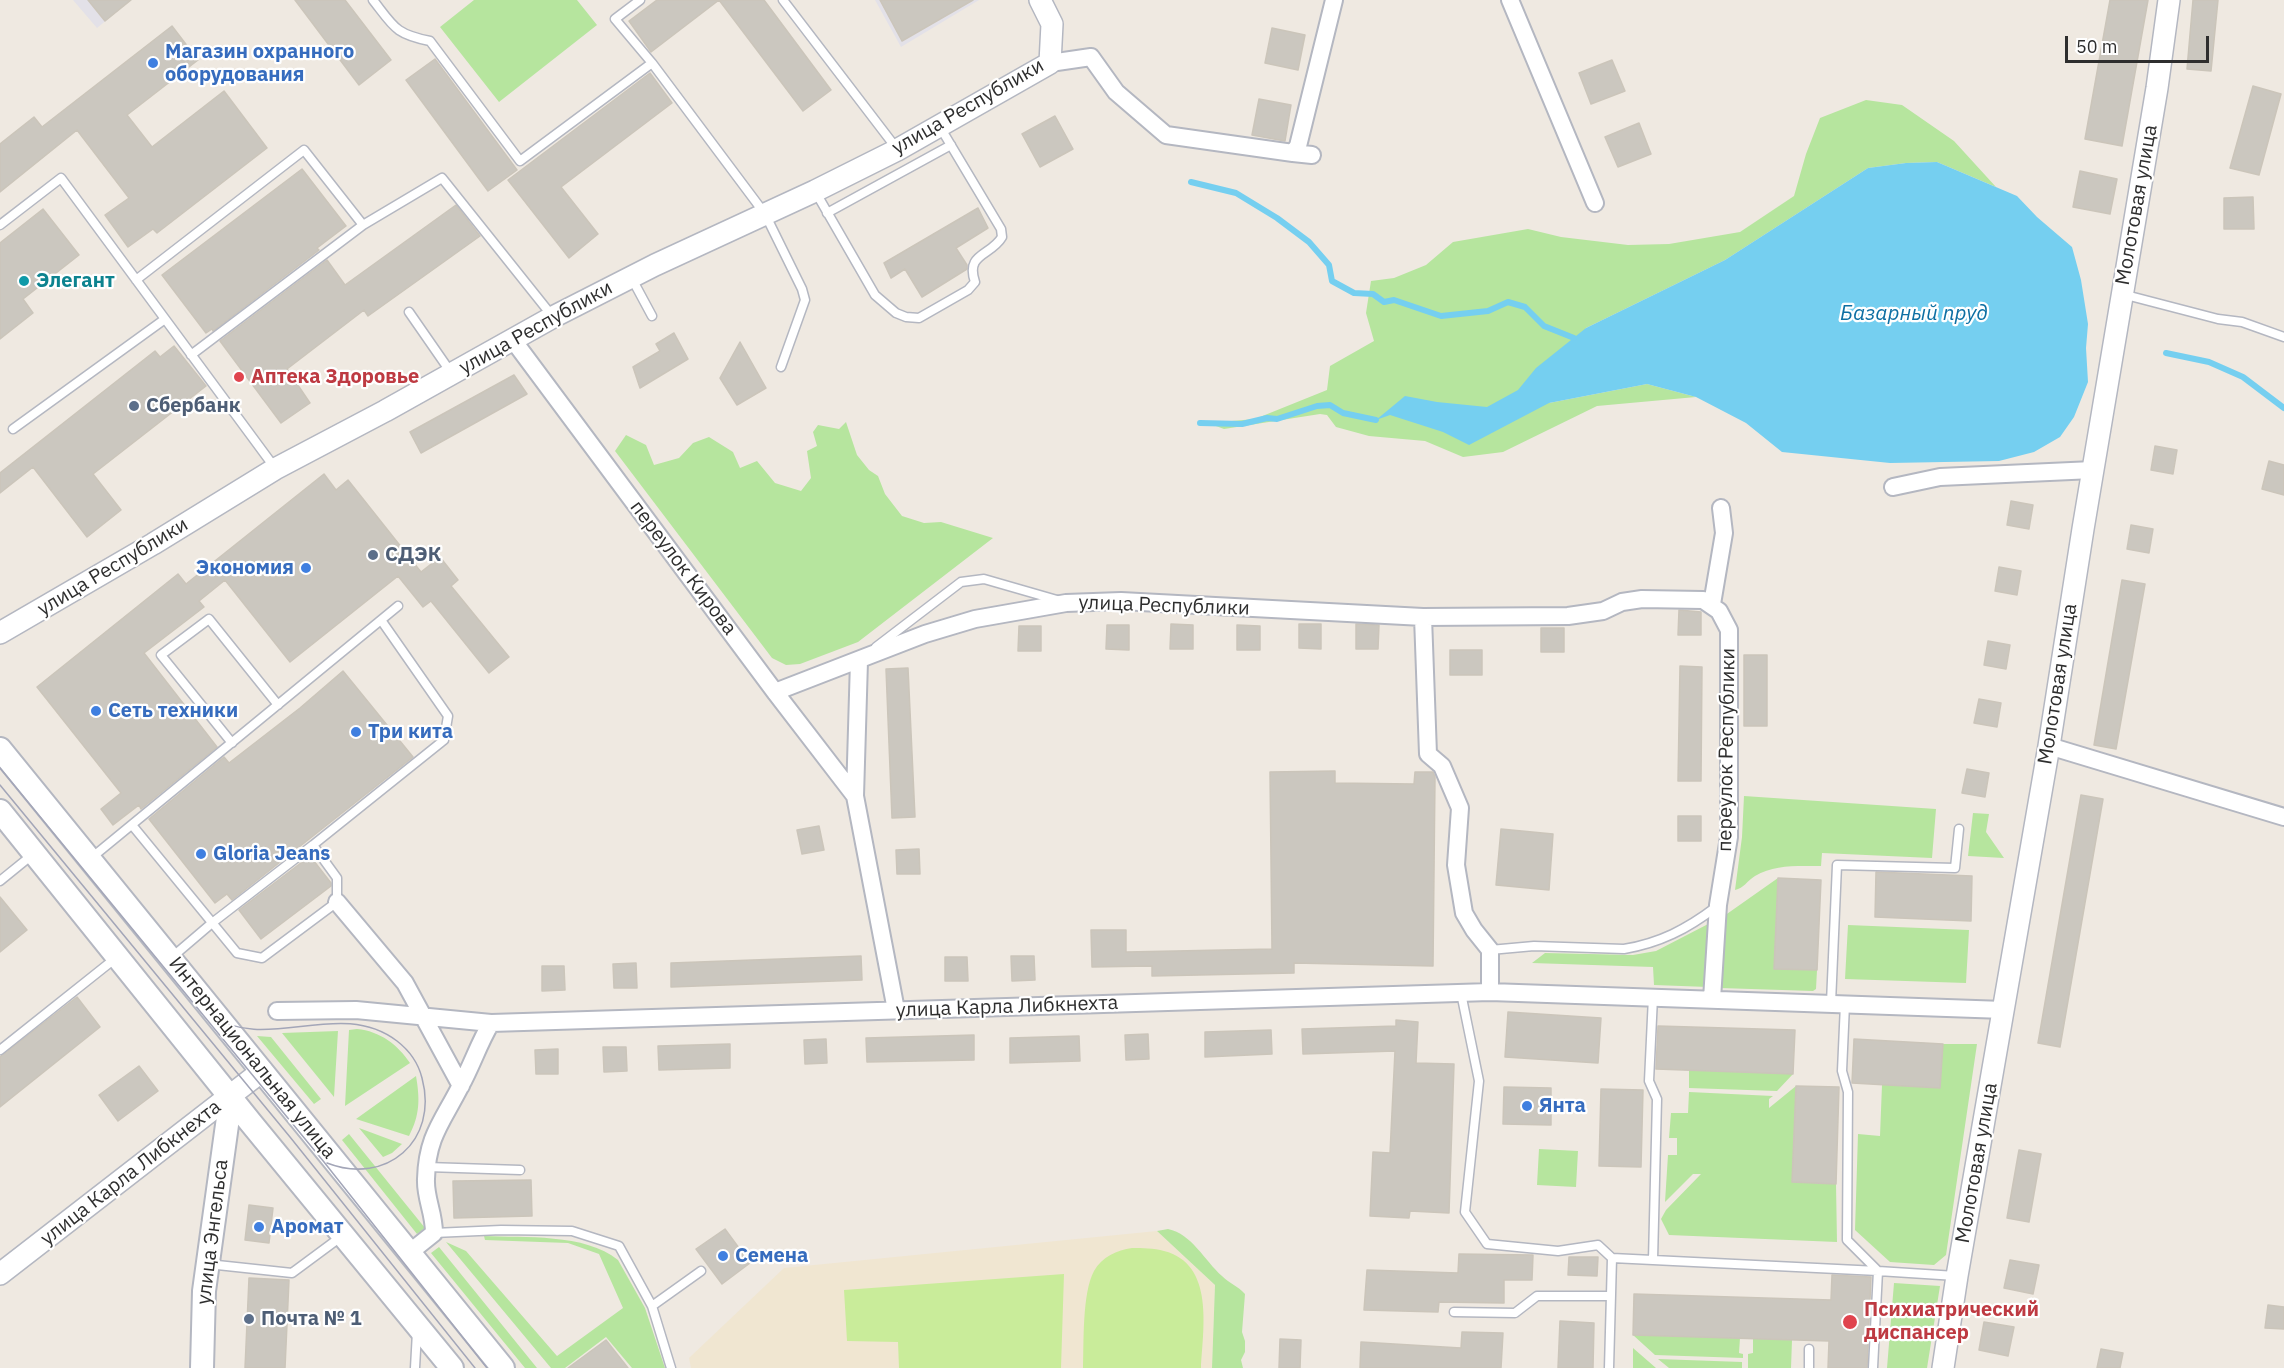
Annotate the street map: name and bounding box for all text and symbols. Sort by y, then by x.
scale bar [2068,24,2212,62]
text: 50 m [2076,35,2118,58]
place label: Магазин охранного оборудования [165,40,354,87]
street label: улица Республики [888,54,1048,160]
marker: Магазин охранного оборудования [146,56,160,70]
street label: Молотовая улица [2111,123,2163,287]
place label: Элегант [36,269,115,293]
marker: Элегант [17,274,31,288]
street label: улица Республики [455,276,617,380]
water label: Базарный пруд [1840,301,1988,327]
place label: Аптека Здоровье [251,365,419,389]
marker: Аптека Здоровье [232,370,246,384]
place label: Сбербанк [146,394,241,418]
marker: Сбербанк [127,399,141,413]
street label: переулок Кирова [625,496,741,640]
street label: улица Республики [33,513,193,621]
place label: СДЭК [385,543,441,567]
marker: СДЭК [366,548,380,562]
place label: Экономия [196,556,294,580]
marker: Экономия [299,561,313,575]
street label: улица Республики [1078,591,1250,621]
street label: Молотовая улица [2033,602,2083,766]
street label: переулок Республики [1713,648,1741,852]
place label: Сеть техники [108,699,238,723]
marker: Сеть техники [89,704,103,718]
place label: Три кита [368,720,453,744]
marker: Три кита [349,725,363,739]
place label: Gloria Jeans [213,842,330,866]
marker: Gloria Jeans [194,847,208,861]
street label: Интернациональная улица [163,952,341,1164]
street label: улица Карла Либкнехта [895,991,1119,1023]
street label: Молотовая улица [1951,1081,2003,1245]
place label: Янта [1539,1094,1586,1118]
street label: улица Карла Либкнехта [36,1095,226,1251]
marker: Янта [1520,1099,1534,1113]
street label: улица Энгельса [192,1158,234,1306]
place label: Аромат [271,1215,344,1239]
marker: Аромат [252,1220,266,1234]
place label: Семена [735,1244,808,1268]
marker: Семена [716,1249,730,1263]
place label: Психиатрический диспансер [1864,1298,2039,1345]
place label: Почта № 1 [261,1307,362,1331]
marker: Почта № 1 [242,1312,256,1326]
marker: Психиатрический диспансер [1841,1313,1859,1331]

